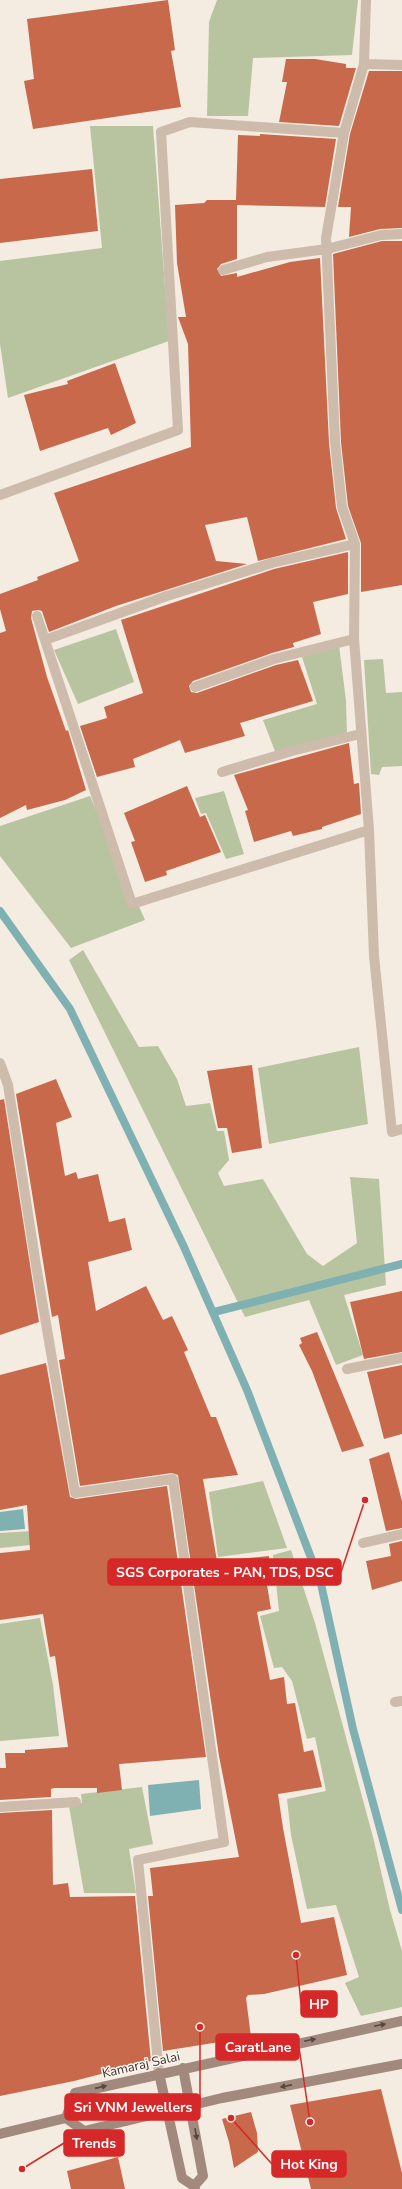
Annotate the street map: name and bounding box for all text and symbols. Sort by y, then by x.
callout: SGS Corporates - PAN, TDS, DSC [108,1559,341,1585]
text: SGS Corporates - PAN, TDS, DSC [116,1563,334,1582]
callout: HP [301,1991,337,2017]
text: HP [309,1995,329,2014]
one-way arrow [374,2022,386,2028]
callout: CaratLane [216,2034,299,2060]
one-way arrow [304,2037,316,2043]
text: CaratLane [225,2038,292,2057]
street label: Kamaraj Salai [100,2047,182,2083]
one-way arrow [95,2083,107,2089]
one-way arrow [280,2083,292,2089]
callout: Sri VNM Jewellers [65,2094,200,2120]
text: Sri VNM Jewellers [74,2098,192,2117]
one-way arrow [193,2128,199,2140]
callout: Trends [64,2130,124,2156]
text: Trends [72,2134,116,2153]
callout: Hot King [272,2151,346,2177]
text: Hot King [280,2155,338,2174]

